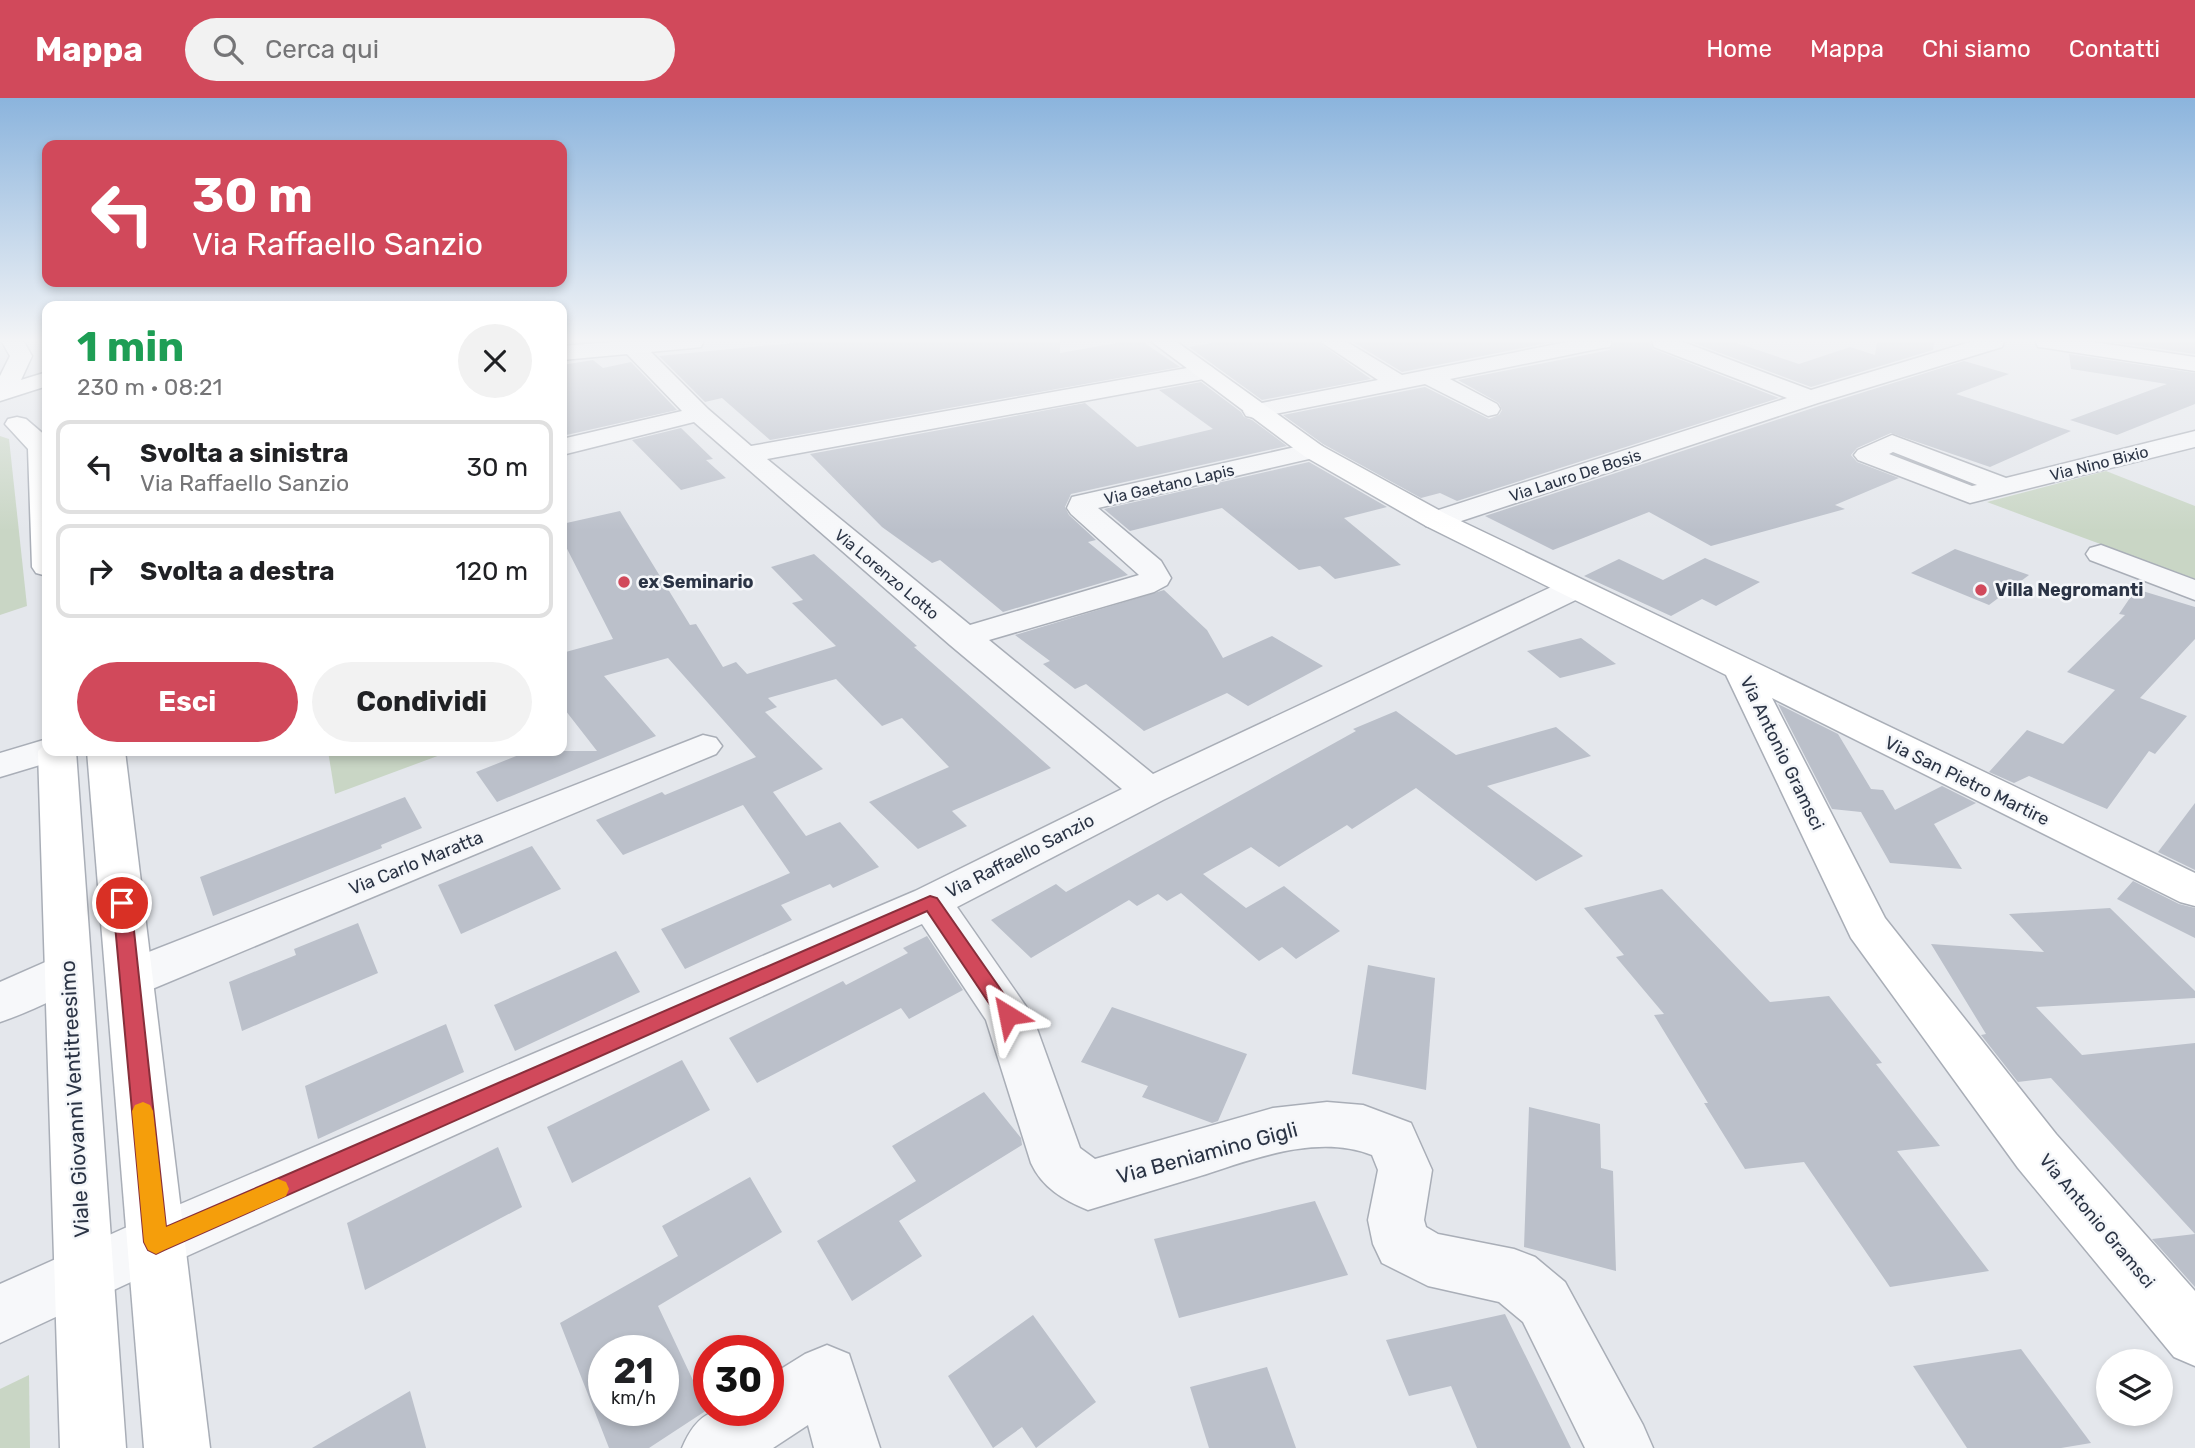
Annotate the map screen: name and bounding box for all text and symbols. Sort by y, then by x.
search box [185,18,675,81]
text: Mappa [35,30,143,69]
icon: search [209,30,247,68]
text: Cerca qui [265,34,379,65]
text: Home [1706,35,1772,63]
text: Mappa [1810,35,1884,63]
text: Chi siamo [1922,35,2031,63]
text: Contatti [2069,35,2160,63]
text: 30 m [192,166,313,224]
icon: left [77,168,168,259]
text: Via Raffaello Sanzio [192,225,483,263]
text: 1 min [77,322,184,372]
button: close [458,324,532,398]
text: 230 m · 08:21 [77,373,222,401]
text: Svolta a sinistra [140,438,349,469]
street label: Via Nino Bixio [2048,442,2150,485]
street label: Via Lauro De Bosis [1507,445,1643,506]
icon: left [81,448,119,486]
text: 30 m [466,452,528,483]
street label: Via Gaetano Lapis [1102,460,1236,509]
text: Via Raffaello Sanzio [140,469,349,497]
street label: Via Lorenzo Lotto [831,525,943,624]
icon: right [81,552,119,590]
text: Svolta a destra [140,556,335,587]
text: 120 m [456,556,528,587]
place label: ex Seminario [638,571,754,593]
marker: ex Seminario [616,574,632,590]
place label: Villa Negromanti [1995,579,2143,601]
marker: Villa Negromanti [1973,582,1989,598]
button: Esci [77,662,298,742]
button: Condividi [312,662,532,742]
street label: Via Antonio Gramsci [1735,672,1829,834]
street label: Via San Pietro Martire [1881,732,2053,830]
street label: Via Raffaello Sanzio [942,809,1098,903]
street label: Via Carlo Maratta [346,826,486,900]
pin [92,873,152,933]
icon: arrive [103,884,141,922]
street label: Viale Giovanni Ventitreesimo [55,960,94,1238]
position arrow [971,978,1045,1052]
street label: Via Beniamino Gigli [1114,1116,1300,1189]
street label: Via Antonio Gramsci [2034,1149,2160,1293]
speed limit sign: 30 [693,1335,784,1426]
map controls [2096,1349,2173,1426]
button: layers [2096,1349,2173,1426]
text: 21 [613,1350,654,1392]
text: km/h [611,1387,656,1409]

